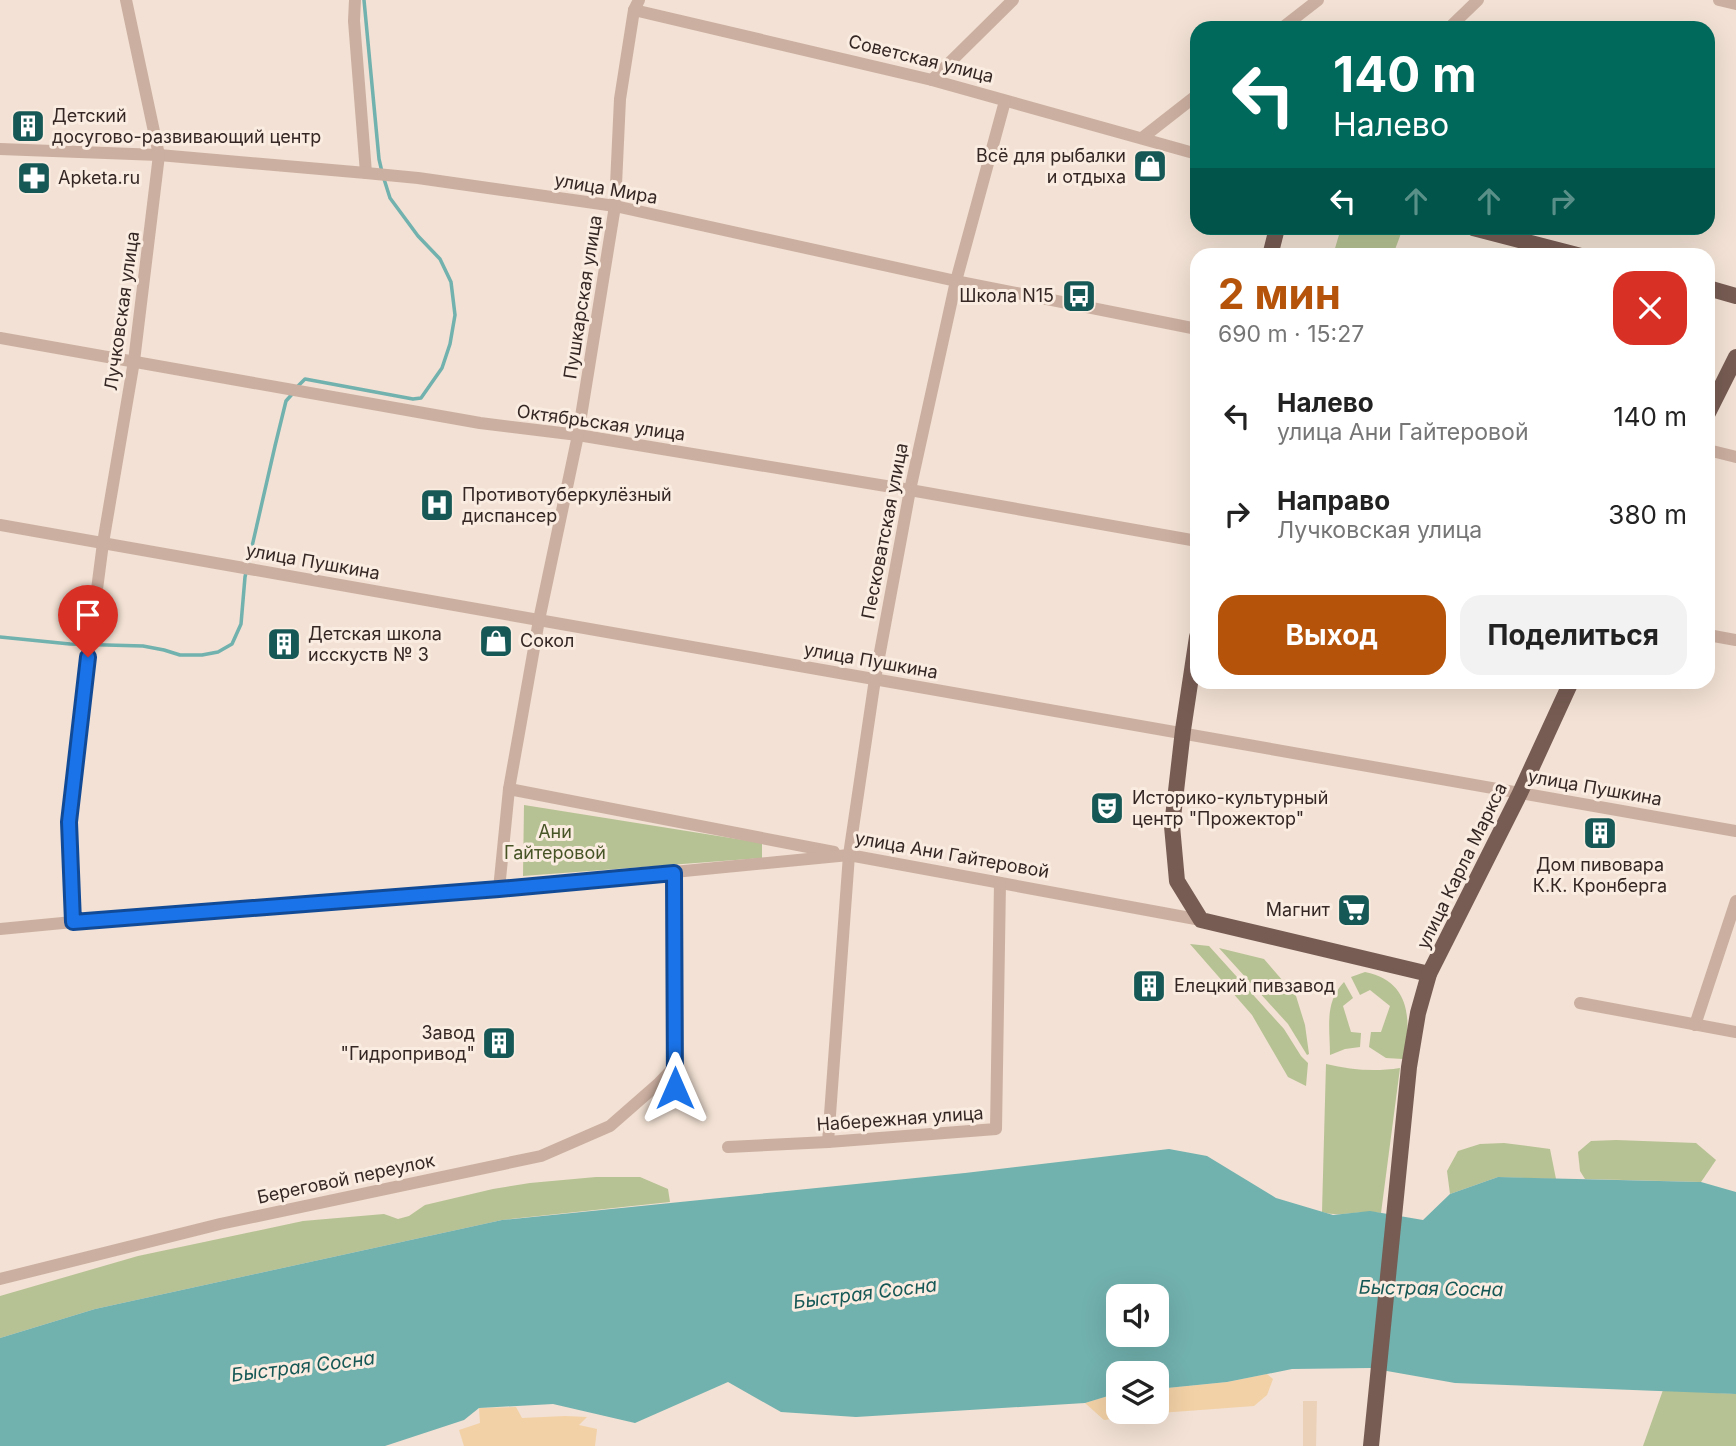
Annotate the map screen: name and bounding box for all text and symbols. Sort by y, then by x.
street label: Советская улица [846,30,996,87]
text: 140 m [1333,45,1477,104]
icon: left [1218,49,1309,140]
place label: Детский досугово-развивающий центр [52,105,321,147]
text: Налево [1333,105,1449,144]
building icon: Детский досугово-развивающий центр [9,107,47,145]
place label: Всё для рыбалки и отдыха [976,145,1126,187]
shop icon: Всё для рыбалки и отдыха [1131,147,1169,185]
pharmacy icon: Apketa.ru [15,159,53,197]
place label: Apketa.ru [58,167,140,188]
street label: улица Мира [553,169,659,208]
icon: left [1324,182,1362,220]
icon: ahead [1397,182,1435,220]
icon: ahead [1470,182,1508,220]
icon: right [1543,182,1581,220]
street label: Пушкарская улица [559,213,606,380]
street label: Лучковская улица [100,230,143,392]
text: 2 мин [1218,268,1341,319]
button: close [1613,271,1687,345]
bus stop icon: Школа N15 [1060,277,1098,315]
place label: Школа N15 [959,285,1054,306]
text: 690 m · 15:27 [1218,320,1364,348]
text: Налево [1277,387,1374,418]
icon: left [1218,397,1256,435]
street label: Октябрьская улица [515,400,687,445]
text: 140 m [1613,401,1687,432]
text: улица Ани Гайтеровой [1277,418,1529,446]
street label: Песковатская улица [857,441,912,621]
place label: Противотуберкулёзный диспансер [462,484,672,526]
text: Направо [1277,485,1390,516]
hospital icon: Противотуберкулёзный диспансер [418,486,456,524]
icon: right [1218,495,1256,533]
text: 380 m [1608,499,1687,530]
text: Лучковская улица [1277,516,1482,544]
street label: улица Пушкина [244,539,382,584]
pin [58,585,118,657]
button: Выход [1218,595,1446,675]
button: Поделиться [1460,595,1687,675]
icon: arrive [69,596,107,634]
shop icon: Сокол [477,622,515,660]
place label: Детская школа исскуств № 3 [308,623,442,665]
building icon: Детская школа исскуств № 3 [265,625,303,663]
place label: Сокол [520,630,574,651]
street label: улица Пушкина [802,638,940,683]
street label: улица Пушкина [1526,765,1664,810]
street label: улица Карла Маркса [1412,779,1511,952]
place label: Историко-культурный центр "Прожектор" [1132,787,1328,829]
theatre icon: Историко-культурный центр "Прожектор" [1088,789,1126,827]
building icon: Дом пивовара К.К. Кронберга [1581,814,1619,852]
park label: Ани Гайтеровой [504,821,606,863]
street label: улица Ани Гайтеровой [853,827,1051,882]
place label: Дом пивовара К.К. Кронберга [1533,854,1667,896]
supermarket icon: Магнит [1335,891,1373,929]
place label: Магнит [1266,899,1331,920]
building icon: Елецкий пивзавод [1130,967,1168,1005]
place label: Елецкий пивзавод [1174,975,1335,996]
place label: Завод "Гидропривод" [341,1022,475,1064]
building icon: Завод "Гидропривод" [480,1024,518,1062]
position arrow [638,1051,712,1125]
street label: Набережная улица [816,1102,984,1135]
street label: Береговой переулок [255,1149,437,1208]
water label: Быстрая Сосна [792,1273,939,1314]
water label: Быстрая Сосна [1358,1276,1504,1301]
map controls [1106,1284,1169,1424]
button: sound [1106,1284,1169,1347]
water label: Быстрая Сосна [230,1346,377,1387]
button: layers [1106,1361,1169,1424]

